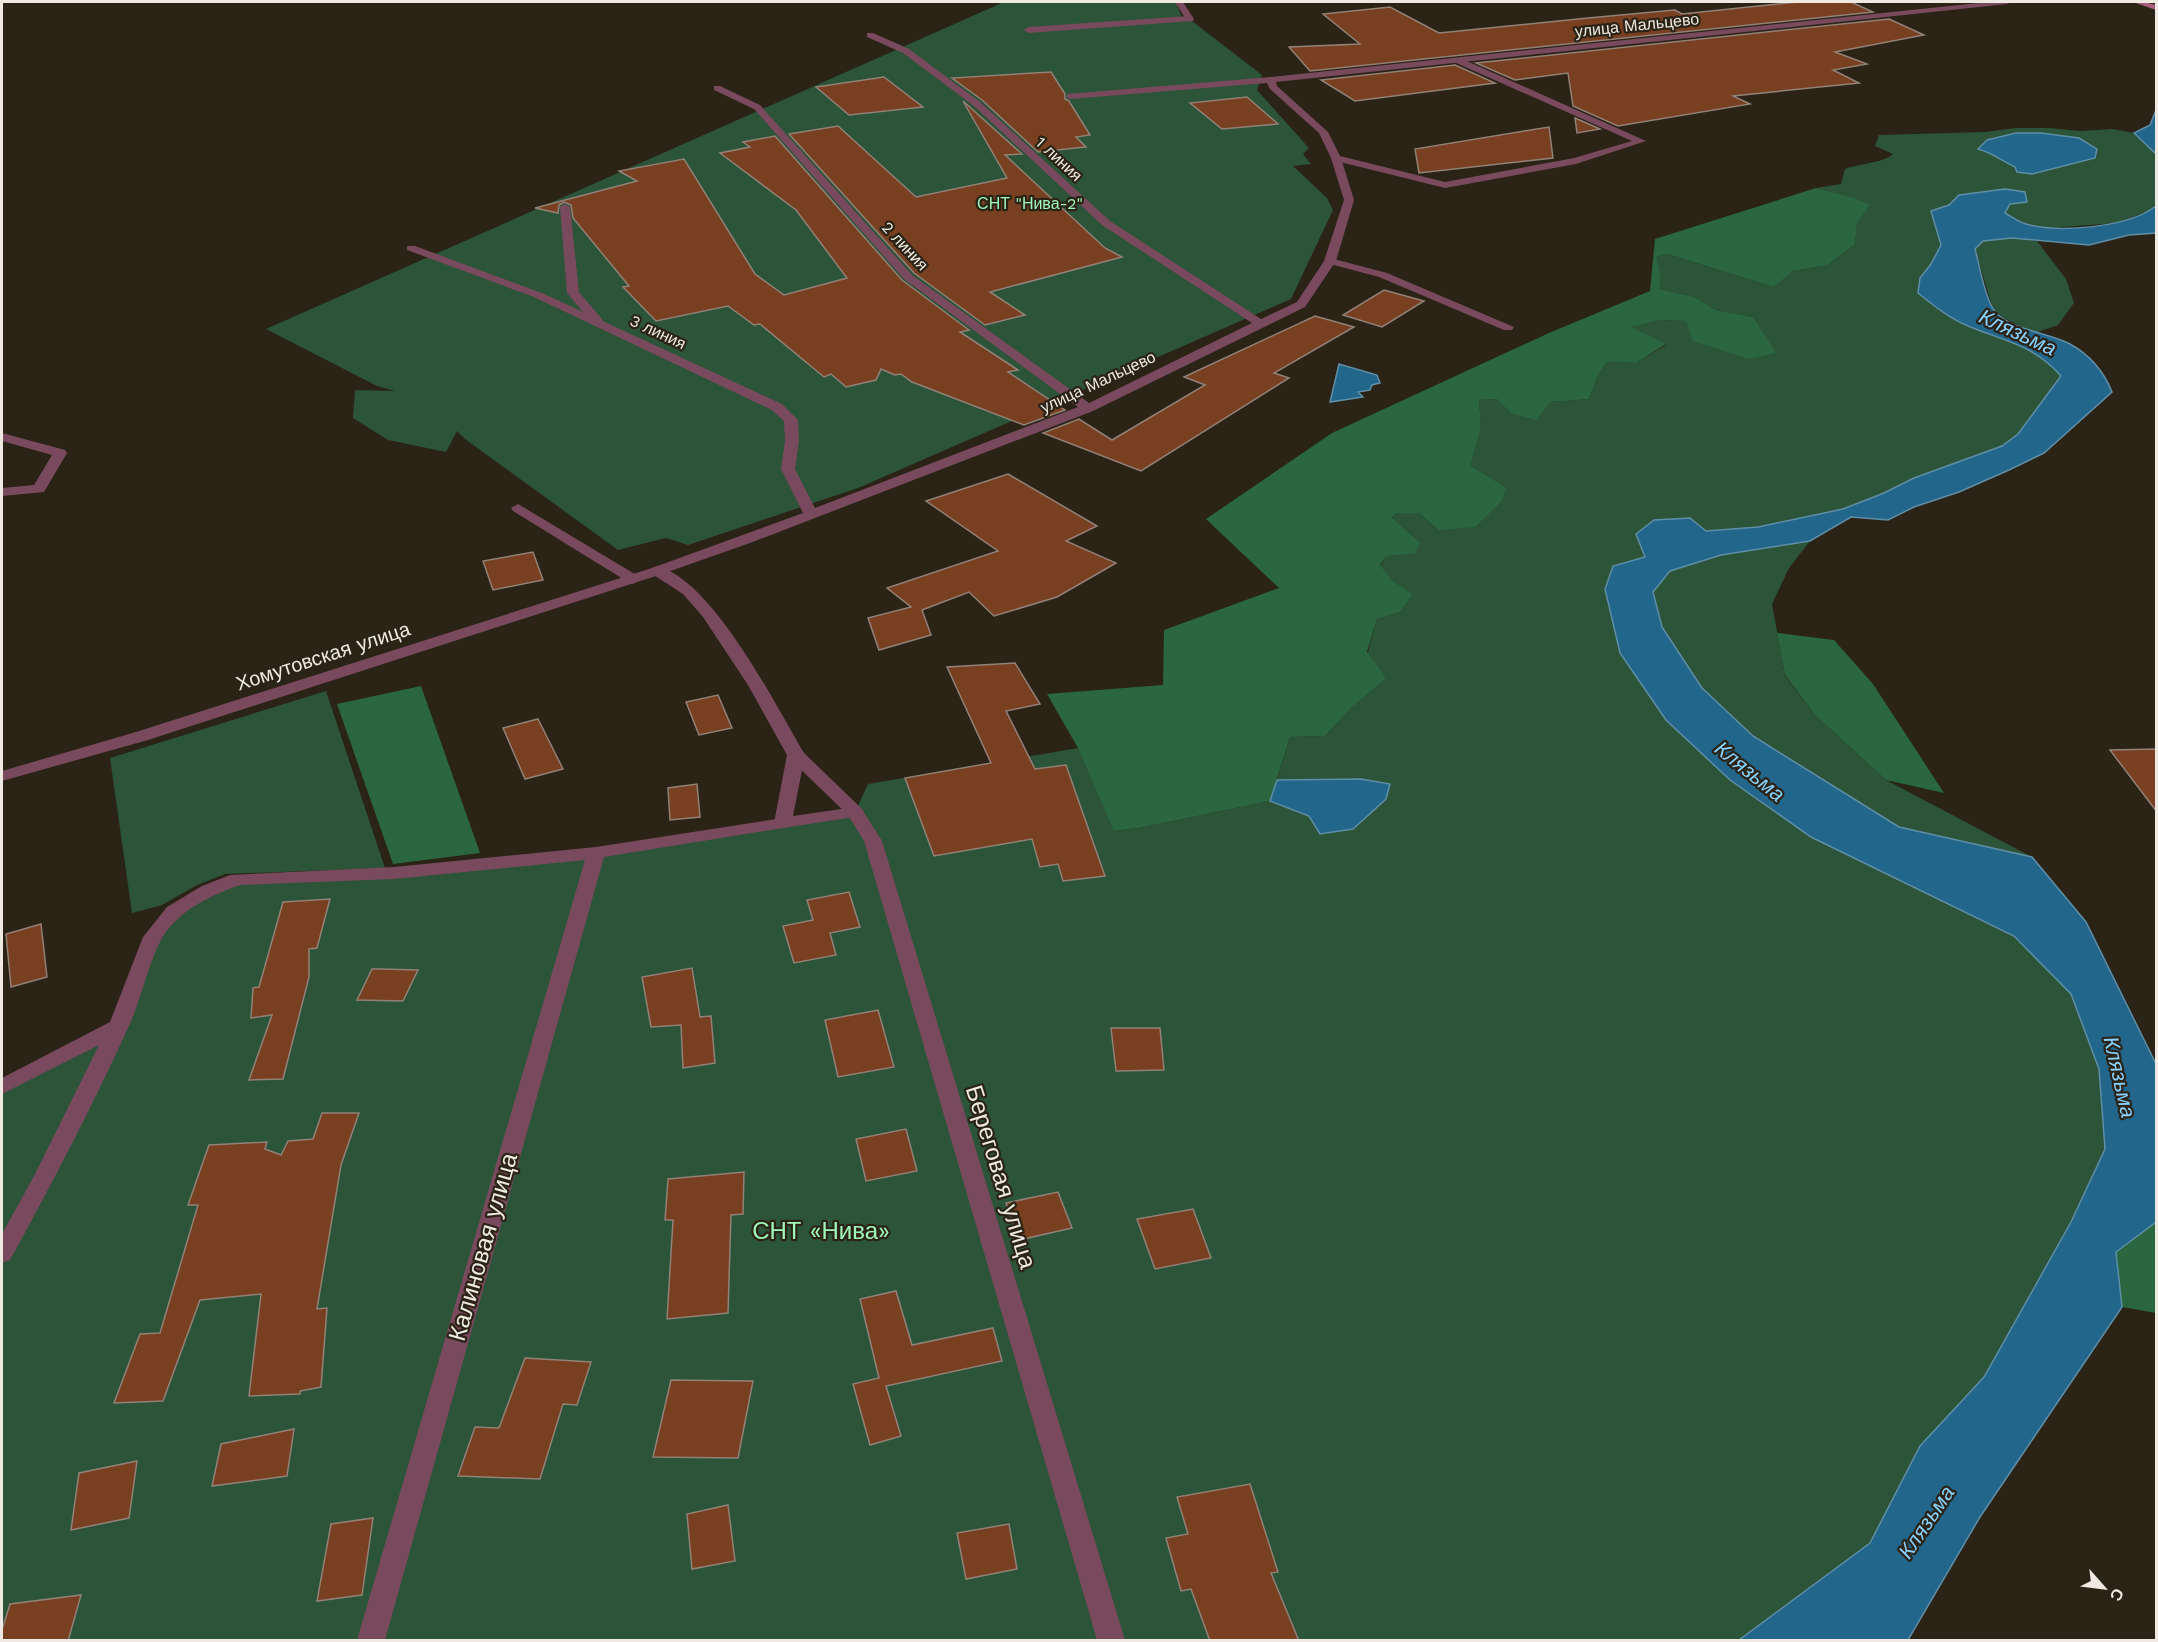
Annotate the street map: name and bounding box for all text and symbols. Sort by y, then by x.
street label: улица Мальцево [1574,9,1700,41]
street label: 1 линия [1032,133,1086,185]
park label: СНТ "Нива-2" [977,194,1083,213]
street label: 2 линия [878,218,932,274]
water label: Клязьма [1975,303,2061,361]
street label: 3 линия [627,311,689,353]
street label: улица Мальцево [1038,347,1159,417]
street label: Хомутовская улица [233,616,414,695]
water label: Клязьма [1710,735,1790,807]
water label: Клязьма [2099,1034,2141,1120]
street label: Береговая улица [960,1082,1042,1273]
street label: Калиновая улица [443,1149,523,1344]
park label: СНТ «Нива» [752,1217,890,1245]
water label: Клязьма [1893,1481,1959,1563]
north arrow [2074,1558,2134,1618]
text: С [2105,1585,2128,1605]

